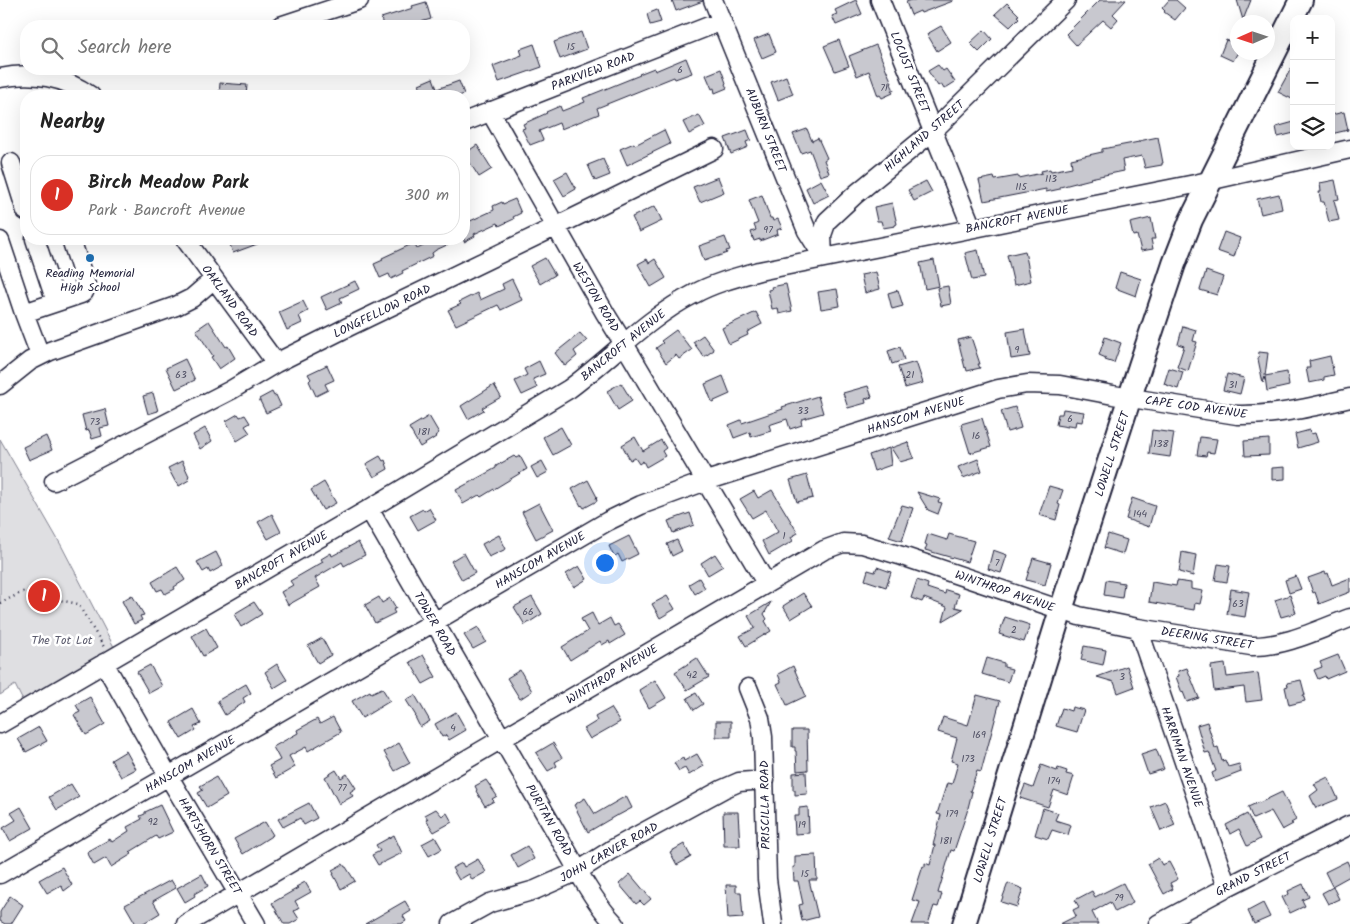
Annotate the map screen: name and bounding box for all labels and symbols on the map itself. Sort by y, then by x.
north arrow [1230,15,1275,60]
street label: LOCUST STREET [885,29,935,117]
house number: 15 [567,39,576,55]
street label: PARKVIEW ROAD [548,47,638,96]
house number: 6 [677,62,683,78]
house number: 71 [880,80,888,96]
street label: AUBURN STREET [740,85,792,177]
street label: HIGHLAND STREET [880,95,970,177]
house number: 113 [1045,171,1057,187]
house number: 115 [1015,179,1027,195]
street label: BANCROFT AVENUE [964,200,1071,239]
house number: 97 [763,222,773,238]
marker: Reading Memorial High School [84,252,96,264]
street label: WESTON ROAD [567,259,624,336]
street label: OAKLAND ROAD [197,261,263,342]
place label: Reading Memorial High School [45,264,135,297]
street label: LONGFELLOW ROAD [330,279,435,343]
street label: BANCROFT AVENUE [576,304,671,386]
house number: 9 [1015,342,1020,358]
house number: 63 [175,367,187,383]
house number: 21 [906,367,914,383]
house number: 31 [1229,377,1237,393]
street label: HANSCOM AVENUE [865,391,968,439]
street label: CAPE COD AVENUE [1144,391,1249,424]
house number: 33 [797,403,809,419]
street label: LOWELL STREET [1090,408,1136,499]
house number: 6 [1067,411,1073,427]
house number: 73 [90,414,100,430]
house number: 181 [418,424,430,440]
house number: 16 [972,428,980,444]
house number: 138 [1154,436,1169,452]
house number: 144 [1133,506,1148,522]
street label: BANCROFT AVENUE [231,525,332,595]
street label: HANSCOM AVENUE [491,526,590,594]
house number: 1 [782,528,786,544]
your location [592,550,618,576]
house number: 7 [995,555,1000,571]
street label: WINTHROP AVENUE [952,565,1058,618]
pin: 1 [28,577,60,615]
street label: TOWER ROAD [408,589,461,660]
house number: 63 [1232,596,1244,612]
house number: 66 [522,604,534,620]
house number: 2 [1011,622,1017,638]
street label: DEERING STREET [1159,622,1256,655]
park label: The Tot Lot [31,631,93,650]
street label: WINTHROP AVENUE [563,639,663,709]
house number: 42 [686,667,698,683]
house number: 3 [1119,669,1125,685]
street label: HARRIMAN AVENUE [1155,704,1208,811]
house number: 4 [450,720,456,736]
house number: 169 [972,727,986,743]
street label: HANSCOM AVENUE [141,730,240,798]
house number: 173 [961,751,975,767]
street label: PRISCILLA ROAD [755,760,776,850]
house number: 174 [1047,773,1061,789]
house number: 77 [337,780,347,796]
street label: PURITAN ROAD [520,781,577,860]
street label: HARTSHORN STREET [173,794,247,900]
street label: LOWELL STREET [968,794,1013,885]
house number: 179 [946,806,958,822]
house number: 92 [148,814,159,830]
street label: JOHN CARVER ROAD [556,817,662,887]
house number: 19 [798,817,806,833]
house number: 181 [940,833,952,849]
street label: GRAND STREET [1212,847,1296,902]
house number: 15 [801,866,810,882]
house number: 79 [1114,890,1124,906]

